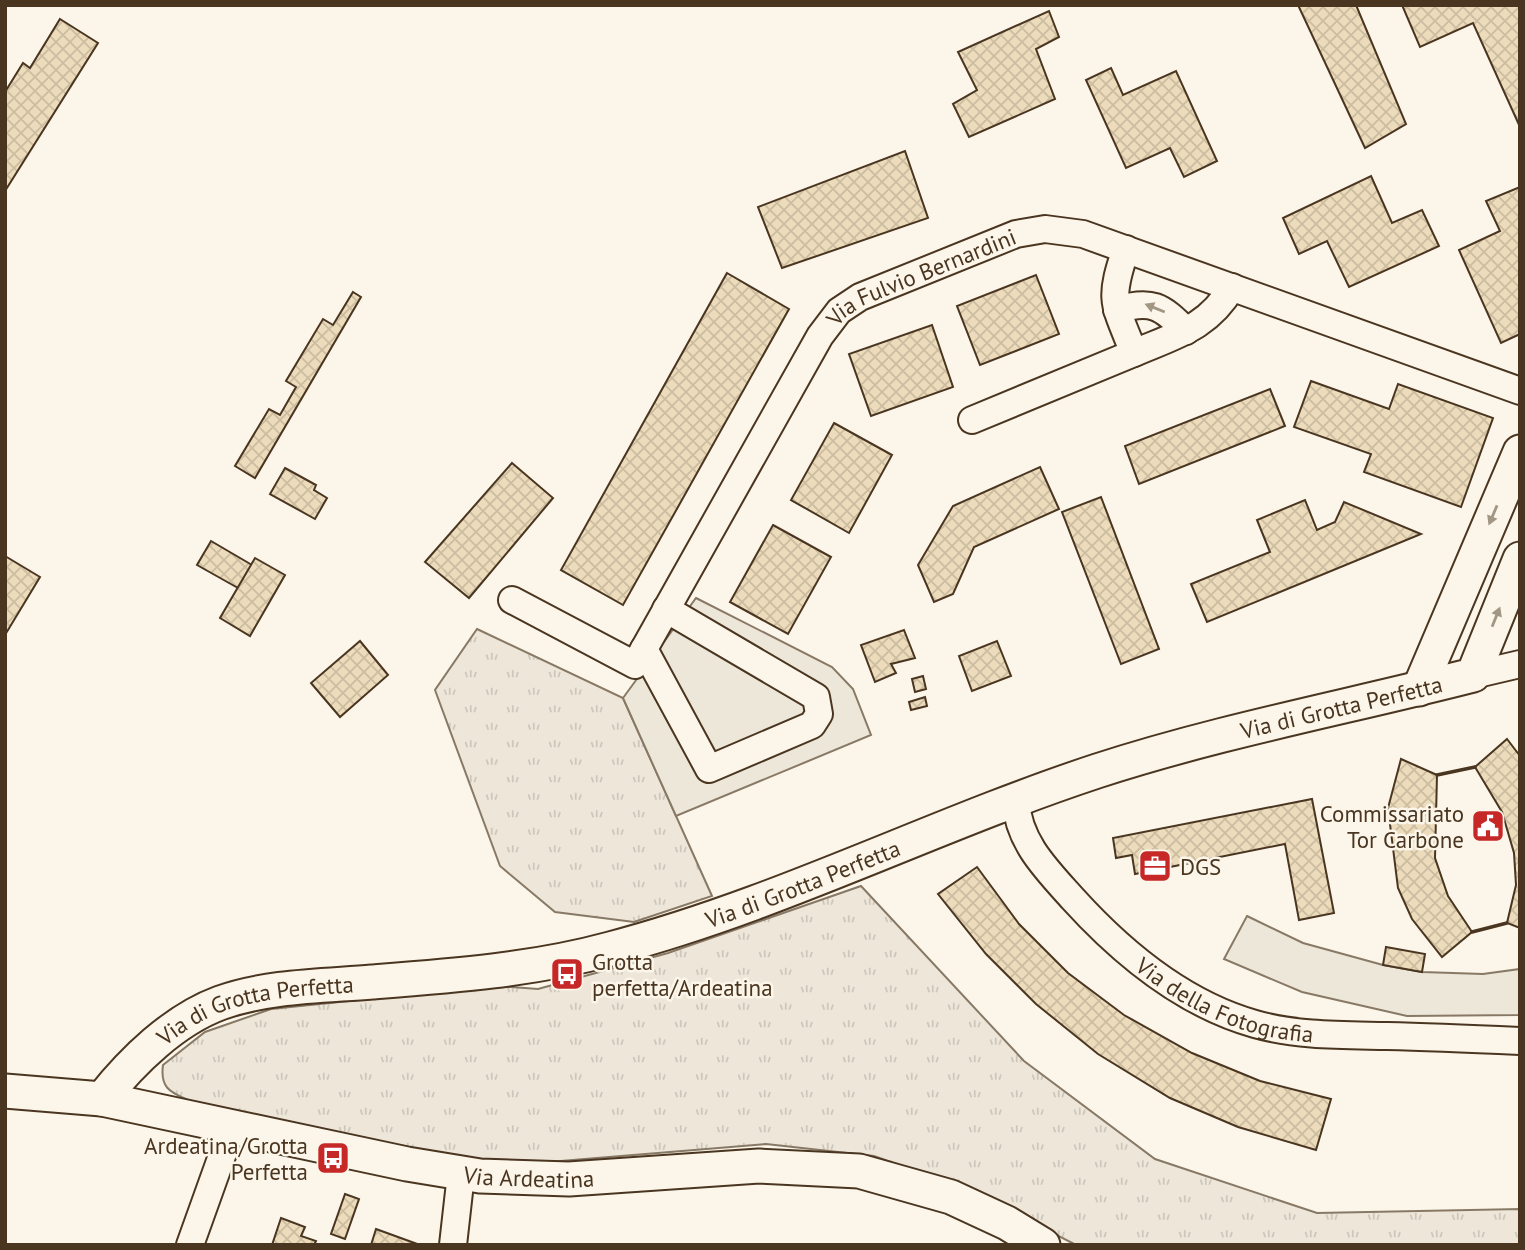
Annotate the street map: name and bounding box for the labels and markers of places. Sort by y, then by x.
place label: Commissariato Tor Carbone [1320,799,1464,854]
public building icon: Commissariato Tor Carbone [1469,807,1507,845]
office icon: DGS [1136,847,1174,885]
place label: DGS [1180,852,1221,881]
place label: Grotta perfetta/Ardeatina [592,947,773,1002]
bus stop icon: Grotta perfetta/Ardeatina [548,955,586,993]
place label: Ardeatina/Grotta Perfetta [144,1131,308,1186]
bus stop icon: Ardeatina/Grotta Perfetta [314,1139,352,1177]

